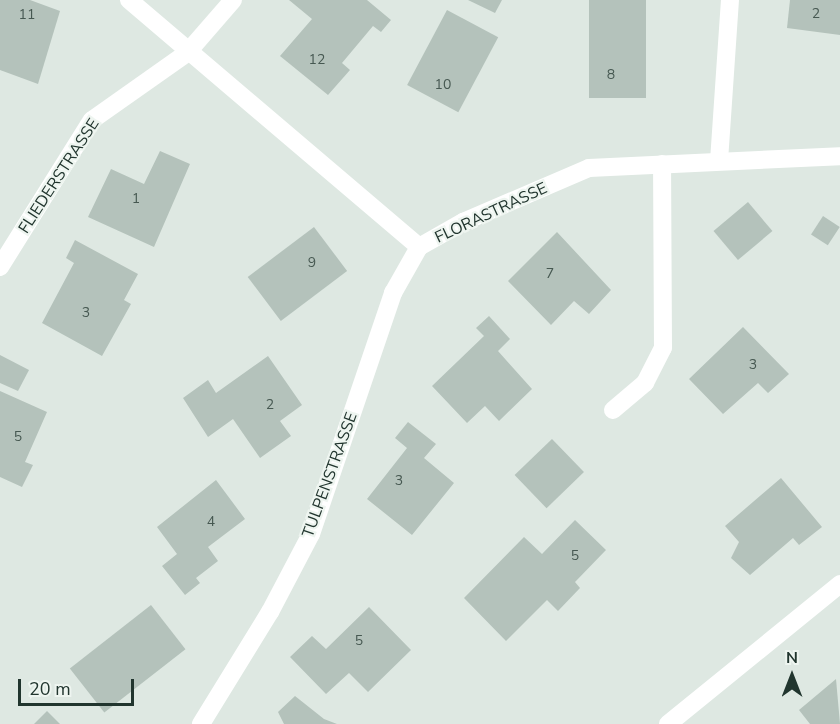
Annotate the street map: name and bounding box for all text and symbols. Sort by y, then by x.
house number: 2 [812,6,820,22]
house number: 11 [19,7,35,23]
house number: 12 [309,52,325,68]
house number: 8 [607,67,615,83]
house number: 10 [435,77,451,93]
street label: FLIEDERSTRASSE [15,115,103,237]
street label: FLORASTRASSE [432,179,550,247]
house number: 1 [132,191,140,207]
house number: 9 [308,255,316,271]
house number: 7 [546,266,554,282]
house number: 3 [82,305,90,321]
house number: 3 [749,357,757,373]
house number: 2 [266,397,274,413]
street label: TULPENSTRASSE [298,410,362,540]
house number: 5 [14,429,22,445]
house number: 3 [395,473,403,489]
house number: 4 [207,514,215,530]
house number: 5 [571,548,579,564]
house number: 5 [355,633,363,649]
north arrow [762,646,822,706]
text: N [786,647,798,669]
scale bar [21,667,136,705]
text: 20 m [29,677,71,701]

